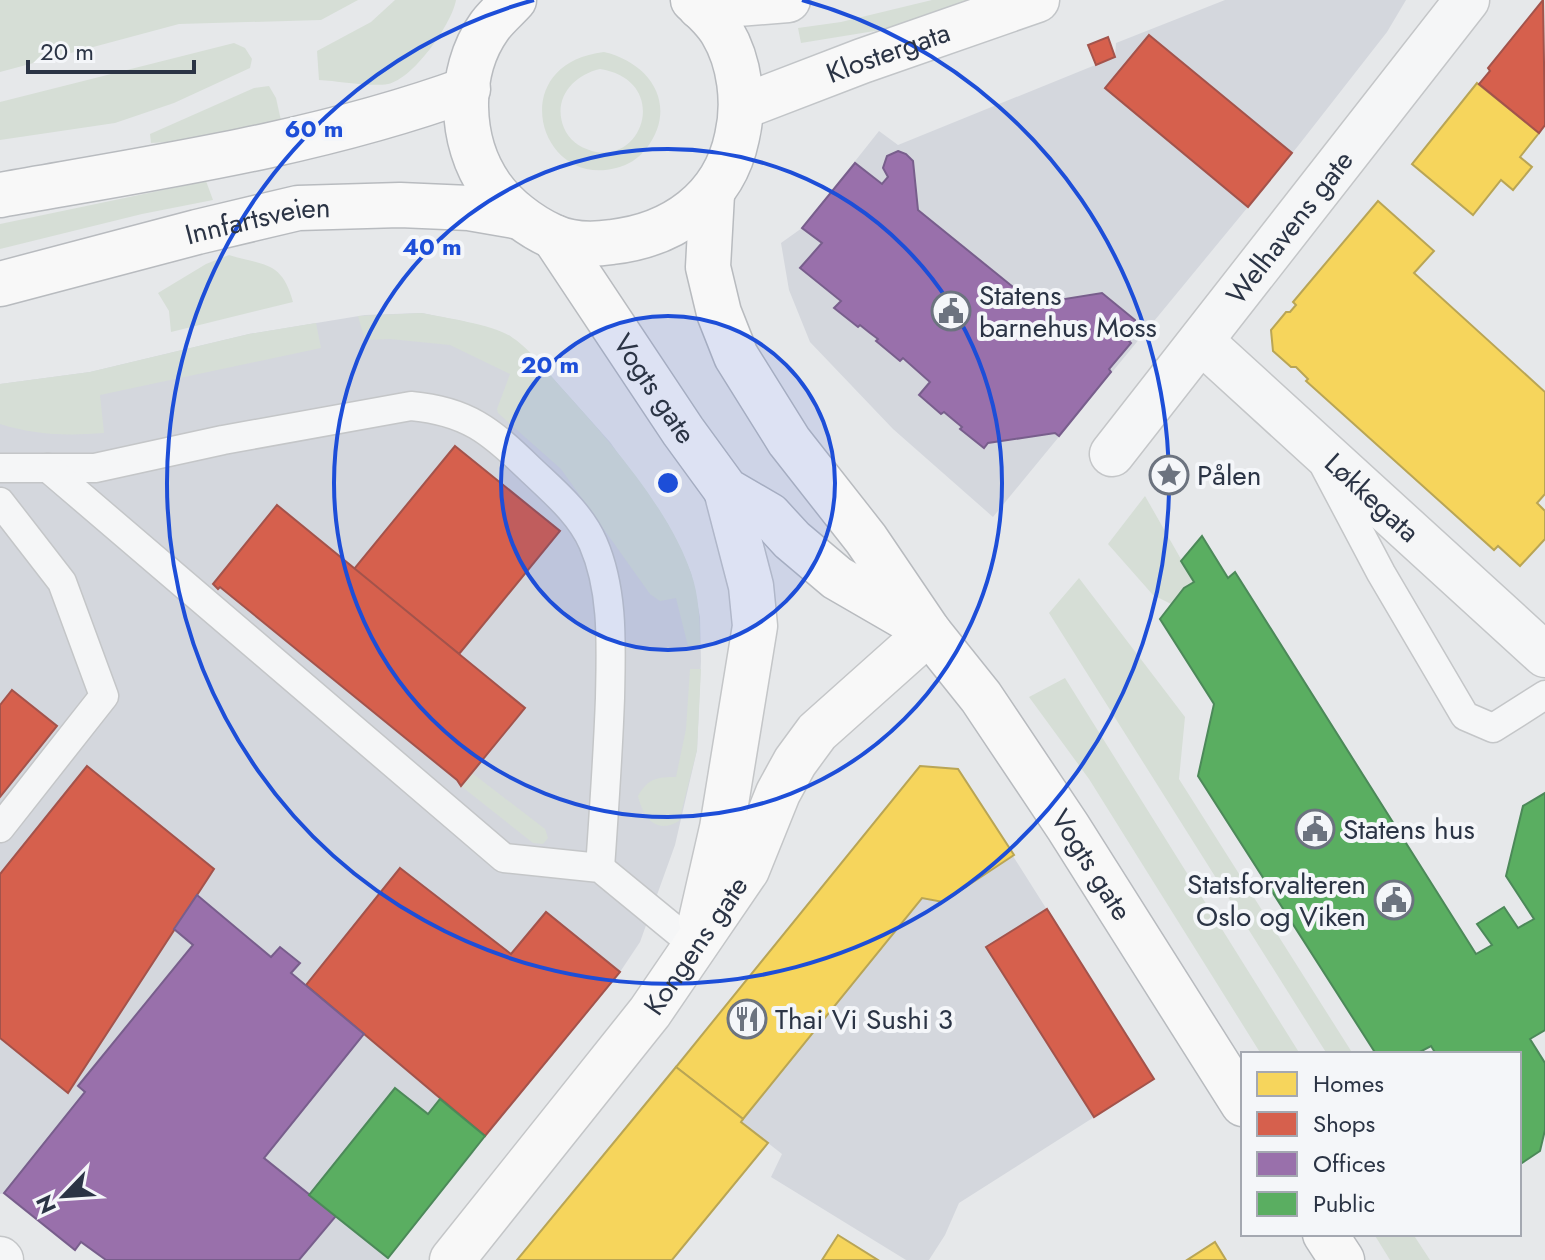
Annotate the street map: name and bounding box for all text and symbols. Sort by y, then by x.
street label: Klostergata [820,12,956,94]
scale bar [28,24,194,74]
text: 20 m [40,34,94,69]
text: 60 m [285,111,343,146]
street label: Welhavens gate [1216,142,1363,313]
street label: Innfartsveien [181,187,331,255]
text: 40 m [402,229,462,264]
place label: Statens barnehus Moss [979,275,1157,348]
public building icon: Statens barnehus Moss [930,290,972,332]
street label: Vogts gate [603,326,706,453]
text: 20 m [521,347,579,382]
street label: Løkkegata [1315,443,1429,552]
place icon: Pålen [1148,454,1190,496]
place label: Pålen [1197,455,1261,496]
centre of rings [654,469,682,497]
street label: Vogts gate [1041,801,1142,929]
public building icon: Statens hus [1294,808,1336,850]
place label: Statens hus [1343,809,1475,850]
place label: Statsforvalteren Oslo og Viken [1187,864,1366,937]
street label: Kongens gate [634,868,758,1023]
public building icon: Statsforvalteren Oslo og Viken [1373,879,1415,921]
restaurant icon: Thai Vi Sushi 3 [726,998,768,1040]
place label: Thai Vi Sushi 3 [775,999,953,1040]
legend [1241,1052,1521,1236]
text: Homes [1313,1066,1384,1101]
text: Shops [1313,1106,1375,1141]
text: Offices [1313,1146,1385,1181]
north arrow [24,1156,104,1236]
text: Public [1313,1186,1375,1221]
text: N [28,1190,64,1219]

